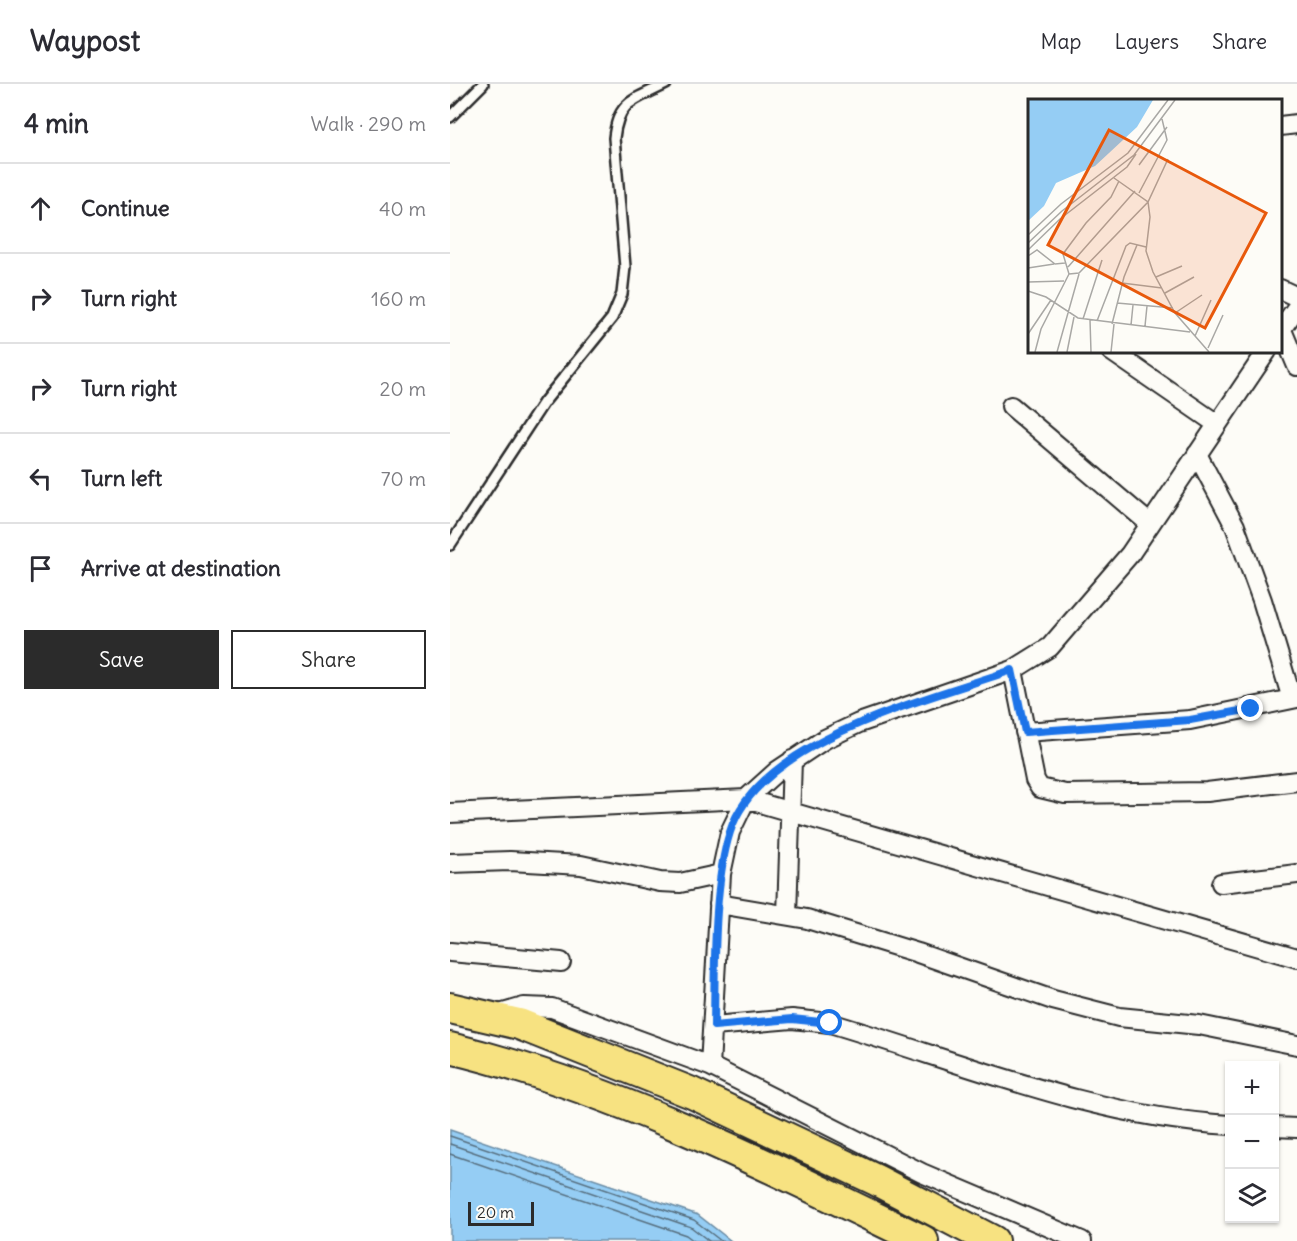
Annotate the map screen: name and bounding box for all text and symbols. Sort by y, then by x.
text: Waypost [30,23,140,59]
text: Map [1041,28,1081,55]
text: Layers [1114,28,1179,55]
text: Share [1212,28,1267,55]
inset map [1028,99,1282,352]
text: 4 min [24,107,89,140]
text: Walk · 290 m [311,111,426,136]
icon: ahead [24,192,57,225]
text: Continue [81,194,170,222]
text: 40 m [379,196,426,221]
icon: right [24,282,57,315]
text: Turn right [81,284,177,312]
text: 160 m [371,286,426,311]
icon: right [24,372,57,405]
text: Turn right [81,374,177,402]
text: 20 m [380,376,426,401]
icon: left [24,462,57,495]
text: Turn left [81,464,162,492]
text: 70 m [381,466,426,491]
icon: arrive [24,552,57,585]
text: Arrive at destination [81,554,281,582]
button: Save [24,630,219,689]
button: Share [231,630,426,689]
route end [1237,695,1263,721]
route start [816,1009,842,1035]
map controls [1225,1061,1279,1223]
button: + [1225,1061,1279,1115]
button: − [1225,1115,1279,1169]
button: layers [1225,1169,1279,1223]
scale bar [468,1199,534,1226]
text: 20 m [477,1202,514,1222]

